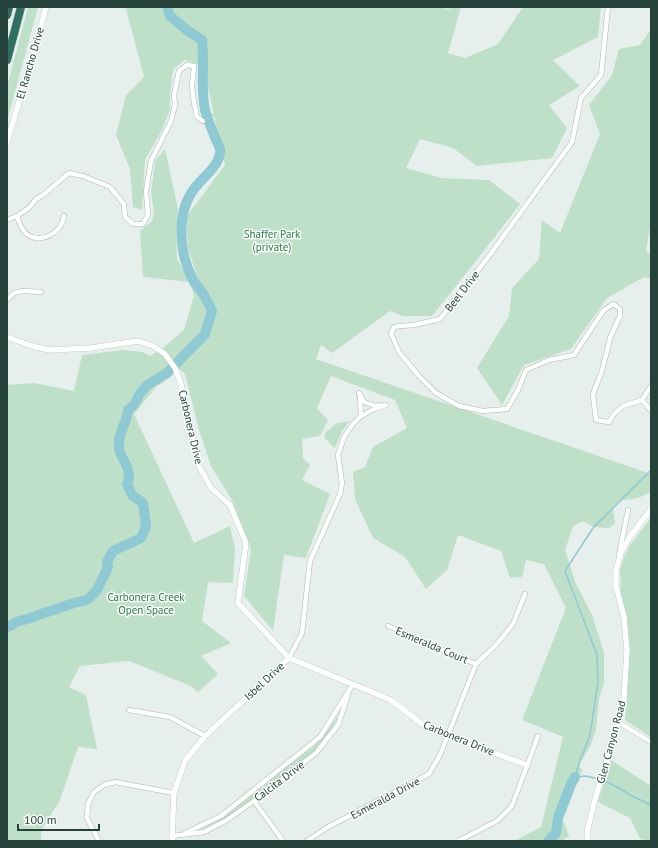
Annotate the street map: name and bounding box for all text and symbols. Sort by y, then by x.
street label: El Rancho Drive [13,25,47,101]
park label: Shaffer Park (private) [244,227,301,254]
street label: Beel Drive [442,267,483,314]
street label: Carbonera Drive [176,389,206,466]
park label: Carbonera Creek Open Space [107,590,185,617]
street label: Esmeralda Court [394,623,471,667]
street label: Isbel Drive [241,658,287,703]
street label: Glen Canyon Road [593,699,629,785]
street label: Carbonera Drive [421,717,497,759]
street label: Calcita Drive [251,757,307,804]
street label: Esmeralda Drive [348,774,422,822]
scale bar [18,806,99,832]
text: 100 m [24,812,57,827]

